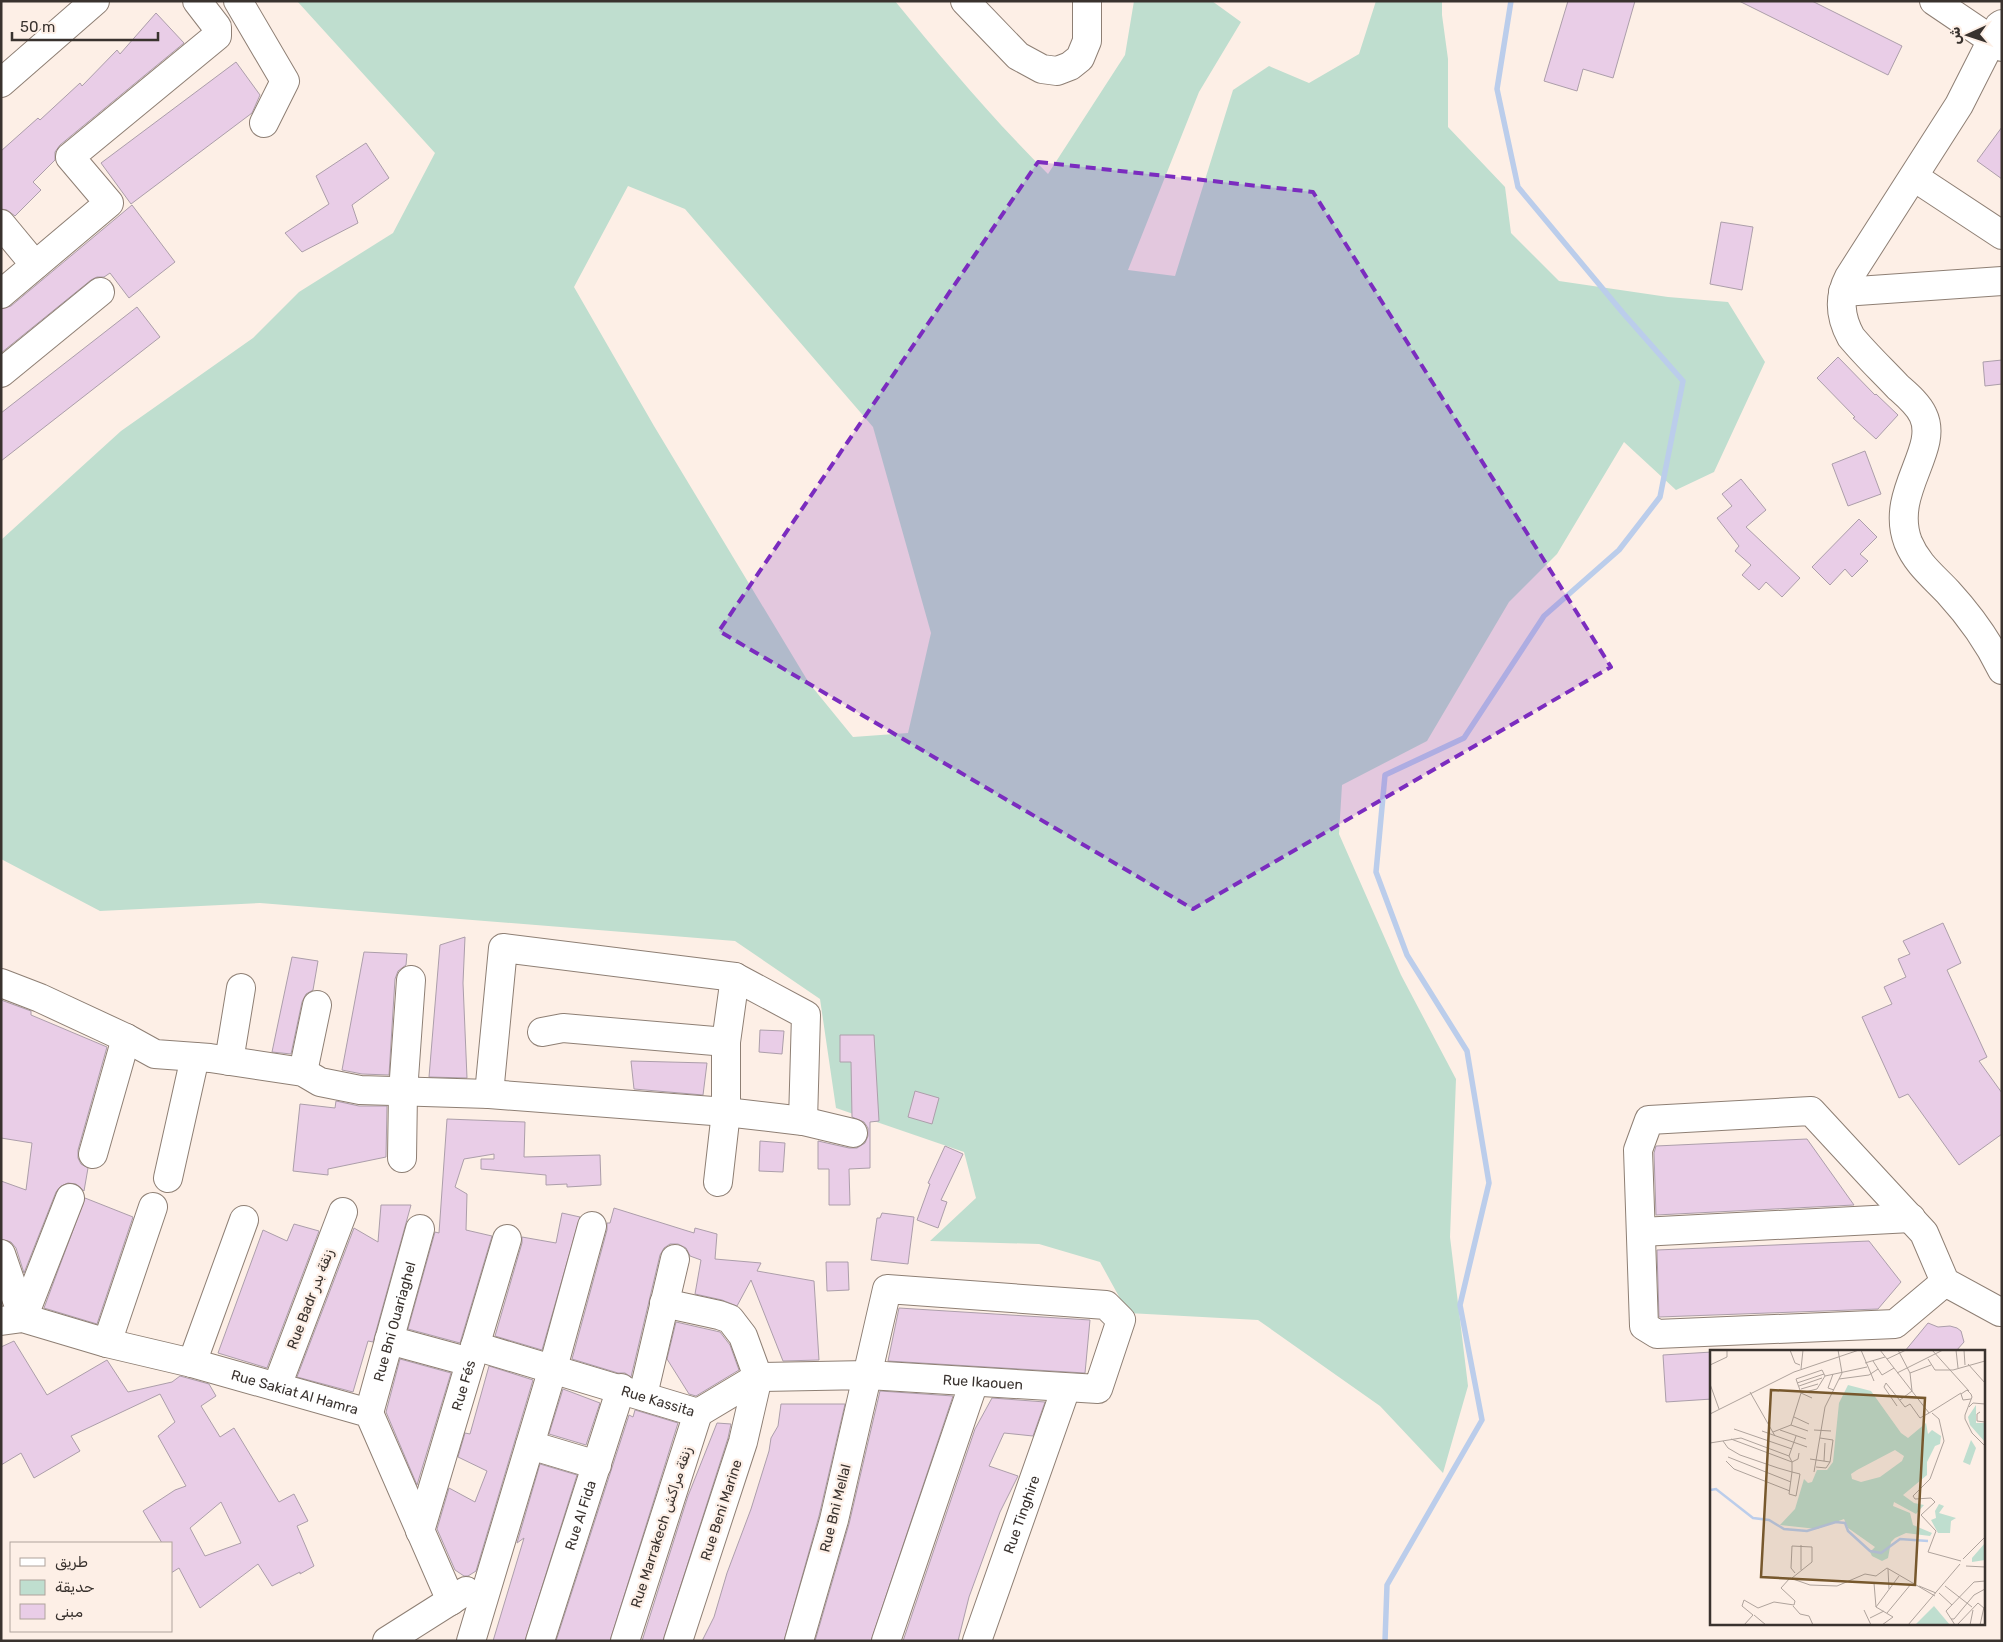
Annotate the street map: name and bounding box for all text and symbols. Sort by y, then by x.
scale bar [12,10,159,42]
north arrow [1943,10,1993,60]
text: 50 m [20,18,55,36]
text: ش [1947,26,1964,45]
street label: Rue Badr زنقة بدر [284,1247,337,1352]
street label: Rue Bni Ouariaghel [370,1260,420,1384]
inset map [1710,1350,1986,1624]
street label: Rue Fés [448,1358,479,1413]
street label: Rue Sakiat Al Hamra [229,1366,360,1419]
street label: Rue Ikaouen [942,1372,1024,1393]
street label: Rue Kassita [619,1382,697,1420]
street label: Rue Marrakech زنقة مراكش [627,1444,696,1610]
street label: Rue Beni Marine [697,1457,746,1563]
street label: Rue Bni Mellal [816,1462,855,1554]
street label: Rue Tinghire [1000,1473,1044,1556]
street label: Rue Al Fida [562,1478,600,1553]
legend [10,1542,172,1632]
text: طريق [55,1553,88,1571]
text: حديقة [55,1578,95,1596]
text: مبنى [55,1603,83,1621]

